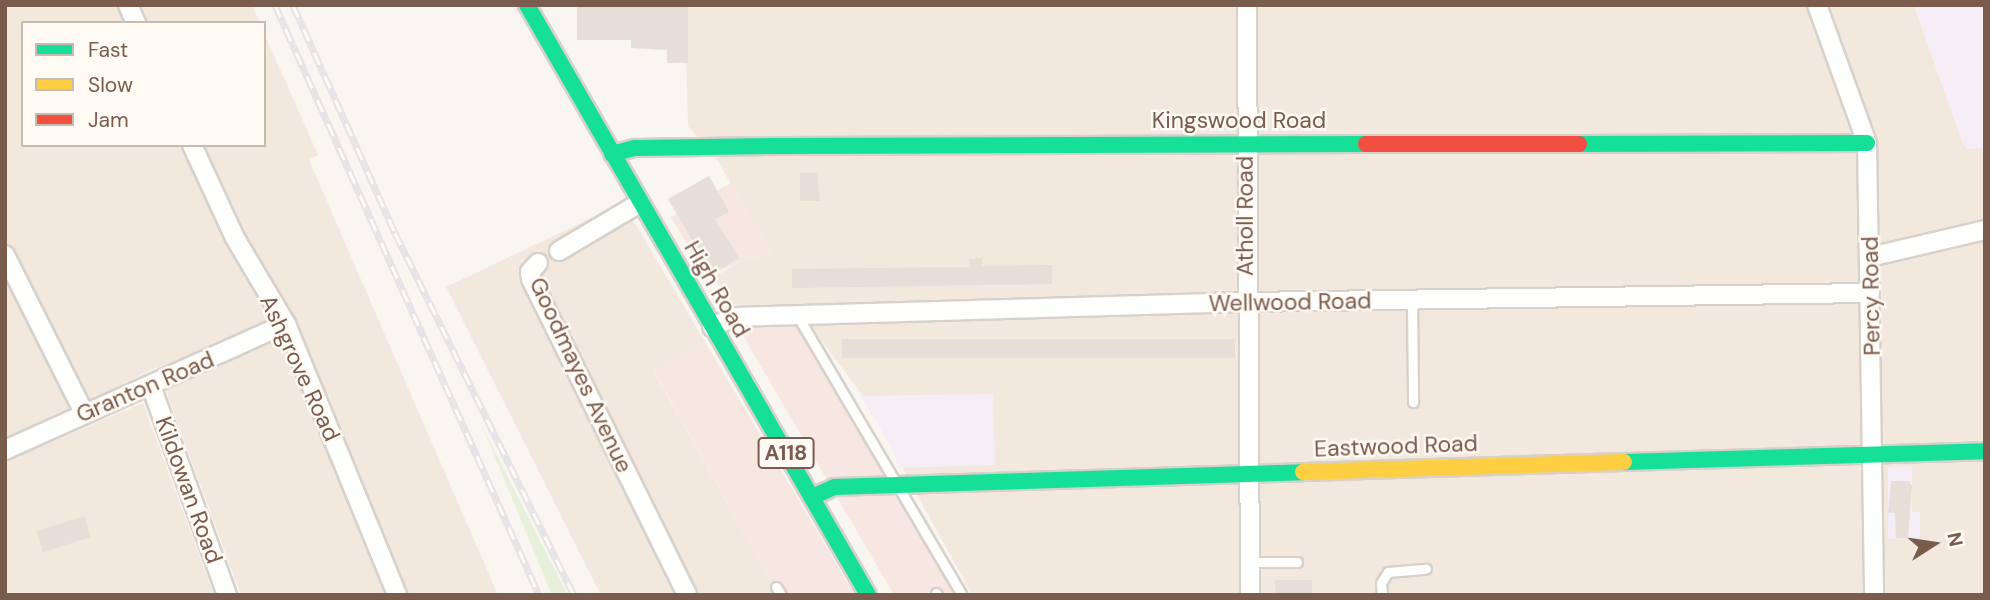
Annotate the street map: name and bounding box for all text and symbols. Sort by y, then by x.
legend [21,21,266,147]
text: Fast [88,36,128,64]
text: Slow [88,71,133,99]
text: Jam [88,106,129,134]
street label: Kingswood Road [1152,106,1326,134]
street label: Atholl Road [1231,156,1259,276]
street label: High Road [678,236,756,342]
street label: Percy Road [1856,236,1886,356]
street label: Goodmayes Avenue [524,273,638,477]
street label: Wellwood Road [1208,287,1372,317]
street label: Ashgrove Road [254,290,346,446]
street label: Granton Road [72,346,218,428]
street label: Kildowan Road [150,413,228,567]
street label: Eastwood Road [1314,429,1478,463]
road number: A118 [756,435,816,470]
north arrow [1899,509,1969,579]
text: N [1941,530,1969,549]

